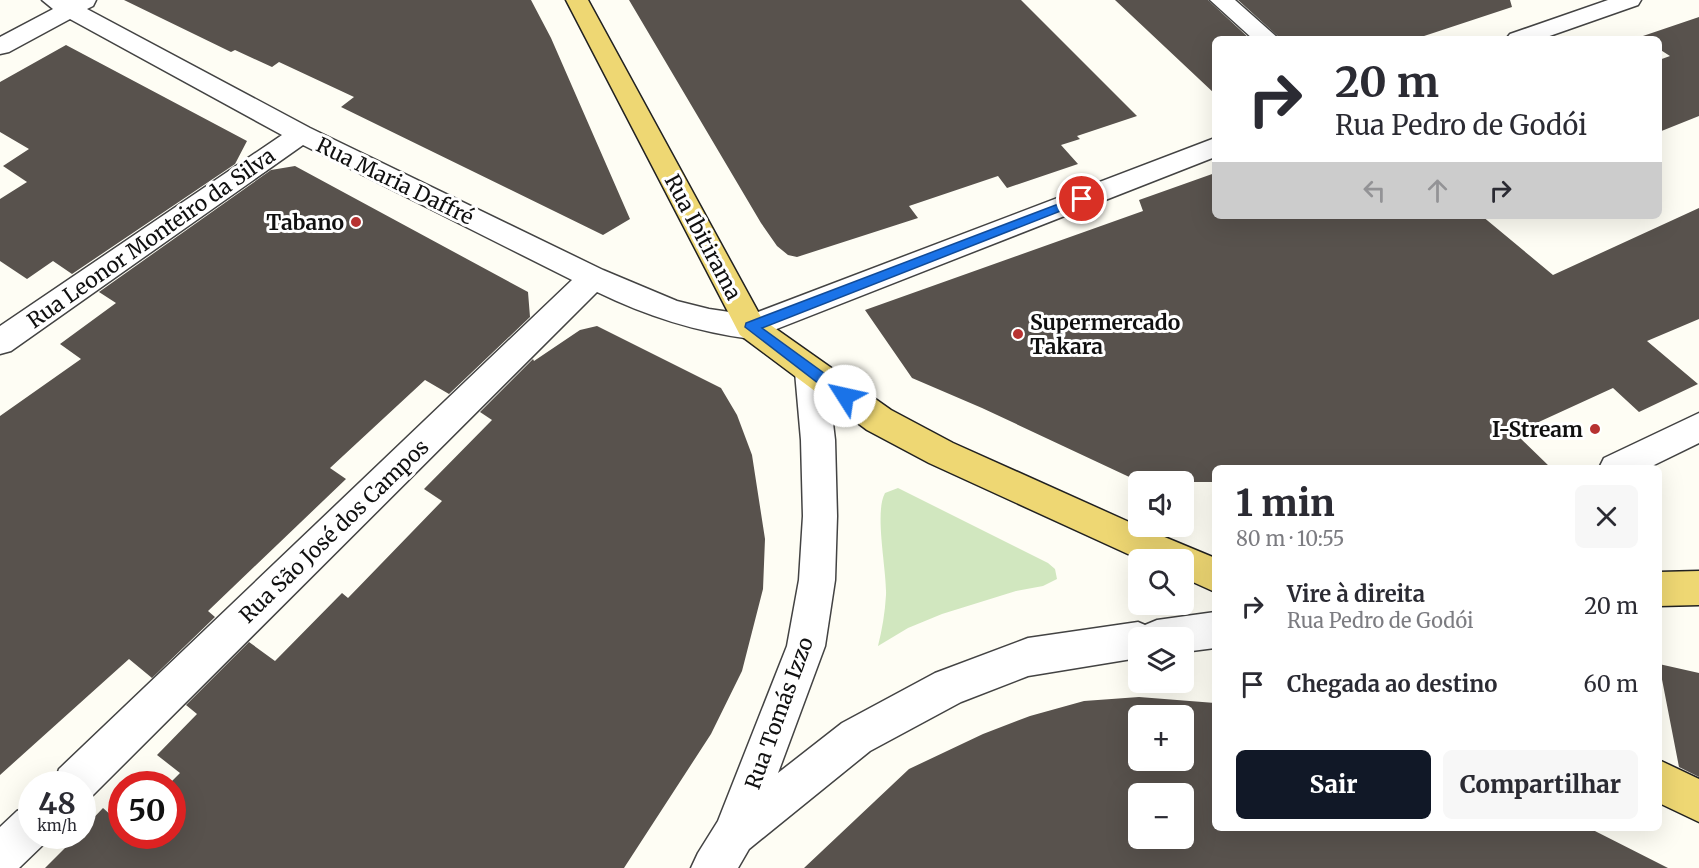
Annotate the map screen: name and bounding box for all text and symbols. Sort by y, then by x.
text: 20 m [1335,56,1439,108]
icon: right [1236,60,1314,138]
text: Rua Pedro de Godói [1335,108,1587,142]
street label: Rua Maria Daffré [312,131,478,231]
street label: Rua Leonor Monteiro da Silva [22,142,280,334]
street label: Rua Ibitirama [659,170,747,304]
pin [1056,173,1107,224]
icon: left [1358,174,1391,207]
icon: ahead [1421,174,1454,207]
icon: right [1484,174,1517,207]
icon: arrive [1065,182,1098,215]
place label: Tabano [266,209,344,236]
marker: Tabano [349,215,363,229]
place label: Supermercado Takara [1030,309,1180,360]
marker: Supermercado Takara [1011,327,1025,341]
position arrow [813,364,877,428]
place label: I-Stream [1492,416,1583,443]
marker: I-Stream [1588,422,1602,436]
street label: Rua São José dos Campos [234,433,434,629]
map controls [1128,471,1194,849]
button: sound [1128,471,1194,537]
text: 1 min [1236,481,1335,526]
button: close [1575,485,1638,548]
text: 80 m · 10:55 [1236,526,1344,551]
button: search [1128,549,1194,615]
text: Vire à direita [1287,580,1425,608]
icon: right [1236,590,1269,623]
text: 20 m [1584,592,1638,620]
text: Rua Pedro de Godói [1287,608,1474,633]
button: layers [1128,627,1194,693]
street label: Rua Tomás Izzo [739,633,819,793]
icon: arrive [1236,668,1269,701]
text: Chegada ao destino [1287,670,1497,698]
text: 60 m [1584,670,1638,698]
button: + [1128,705,1194,771]
button: Sair [1236,750,1431,819]
button: Compartilhar [1443,750,1638,819]
speed limit sign: 50 [108,771,186,849]
button: − [1128,783,1194,849]
text: 48 [38,784,76,822]
text: km/h [37,816,77,835]

